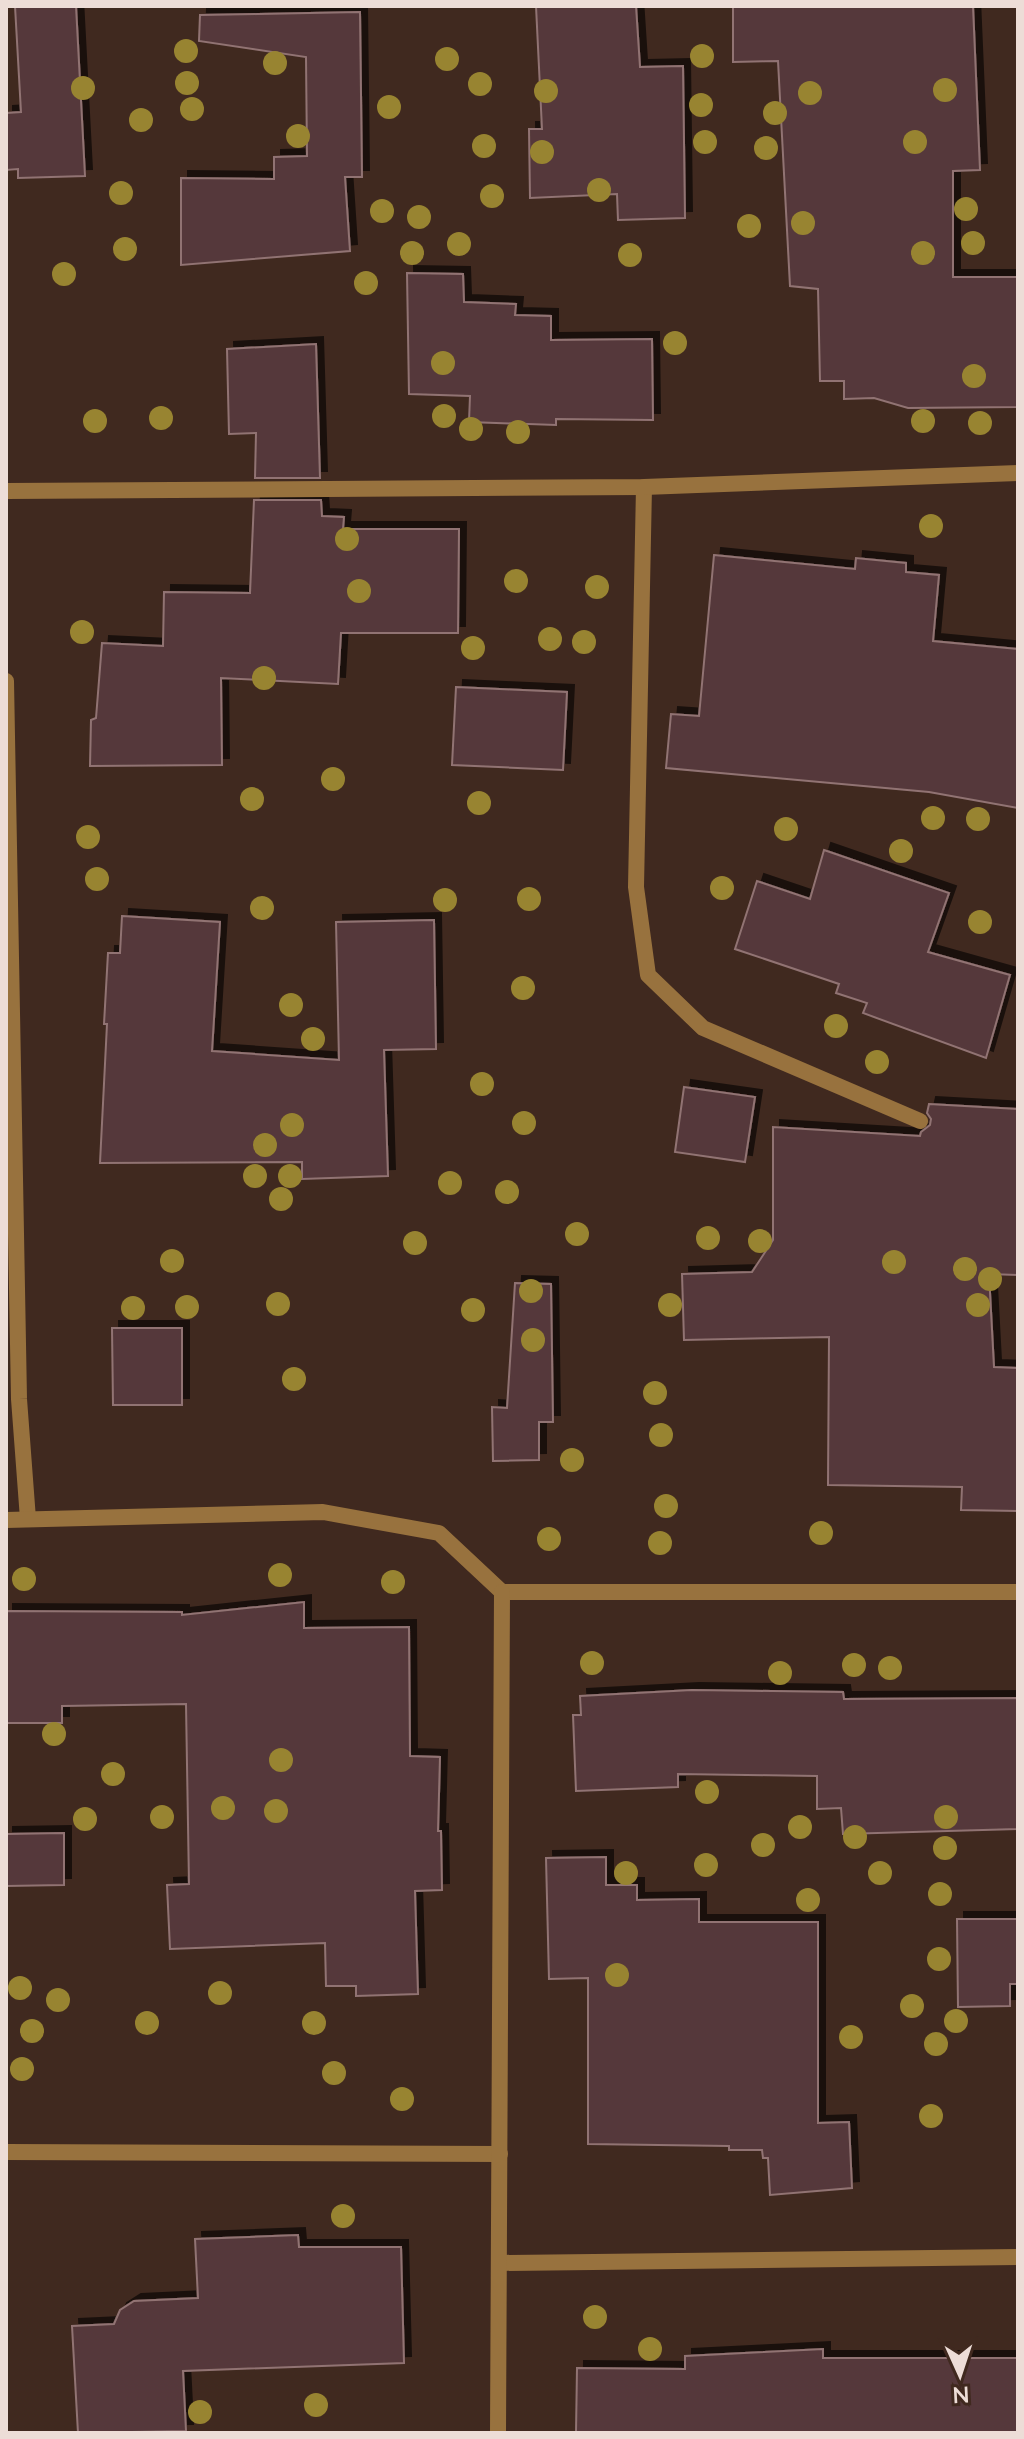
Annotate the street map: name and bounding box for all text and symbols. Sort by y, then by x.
north arrow [920,2335,1000,2415]
text: N [952,2382,970,2409]

